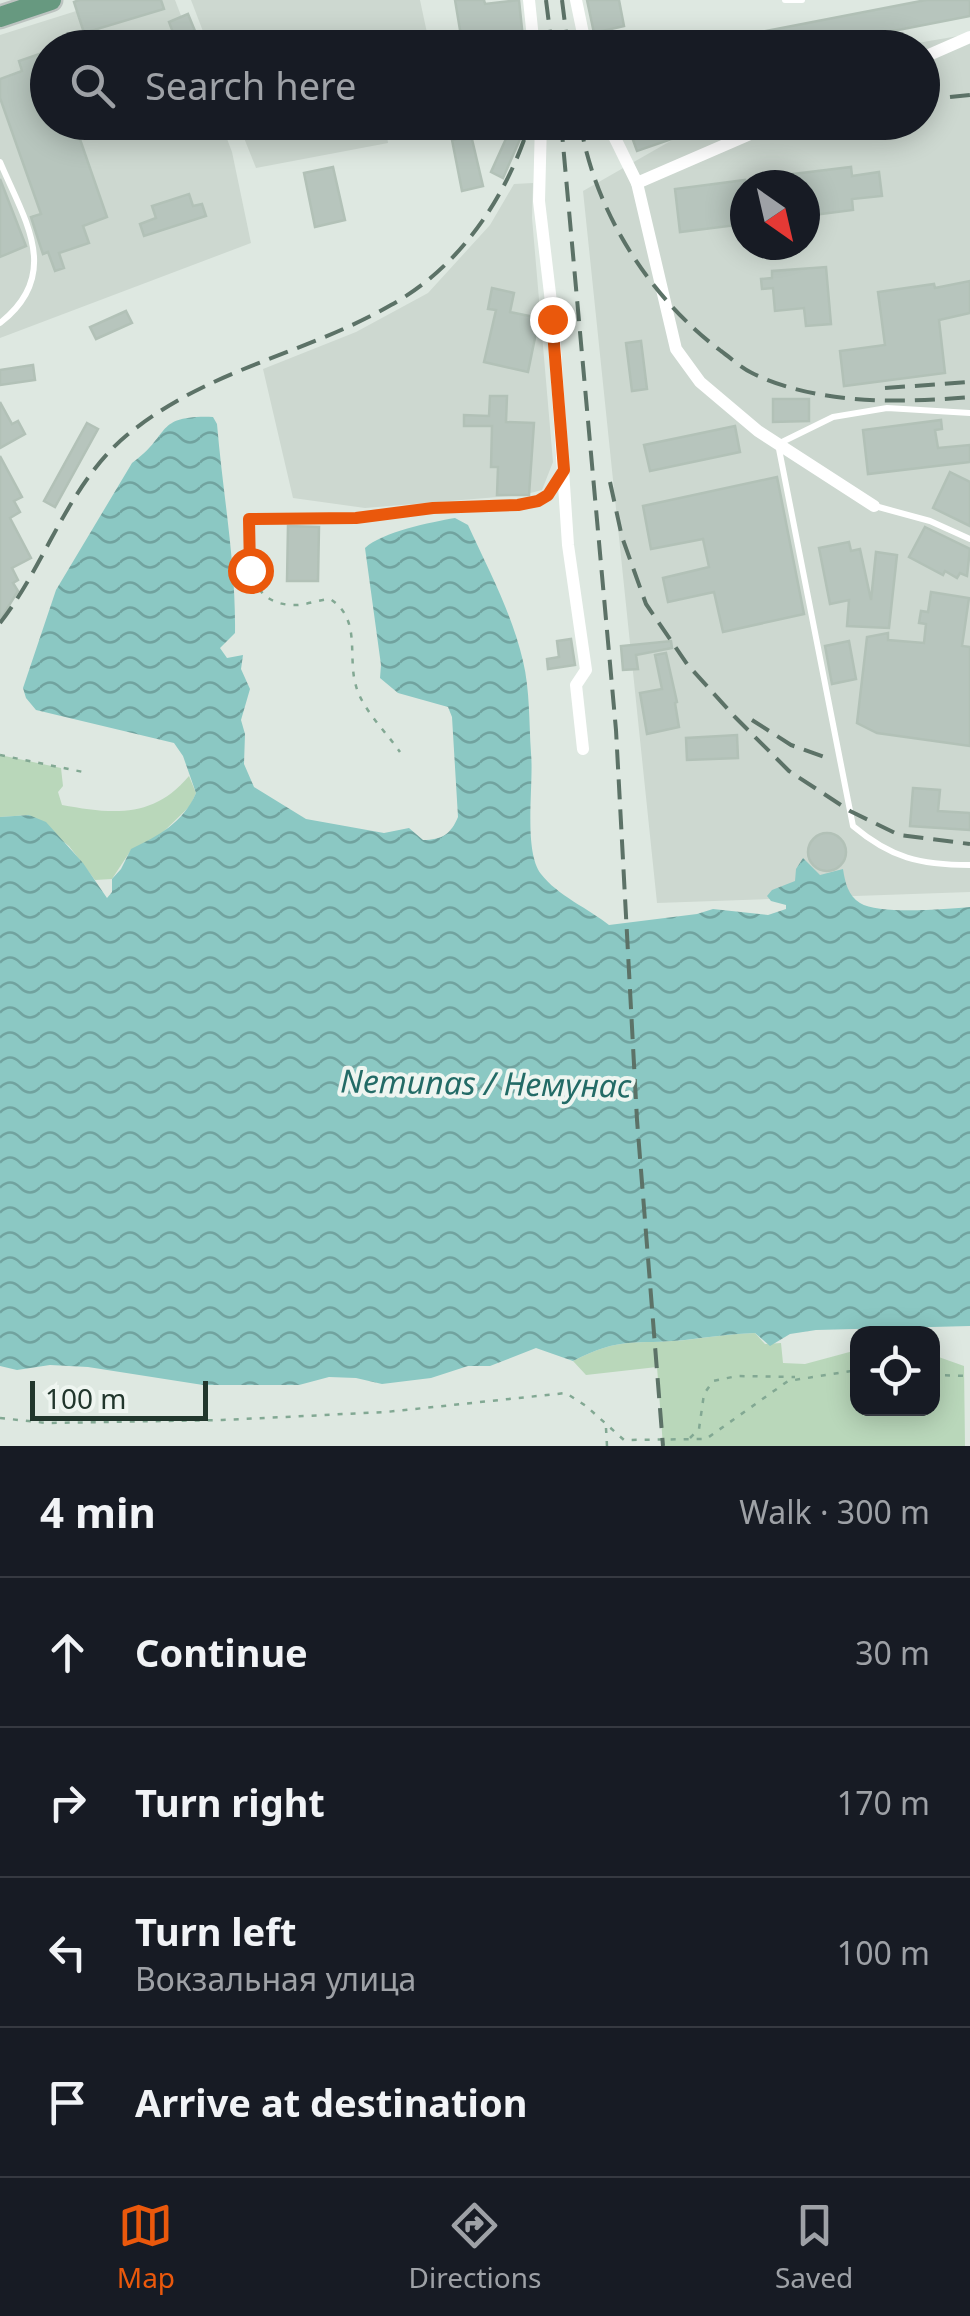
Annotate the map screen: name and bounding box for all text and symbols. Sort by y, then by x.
search box [30,30,940,140]
icon: search [65,58,120,113]
text: Search here [145,59,356,111]
north arrow [730,170,820,260]
route end [530,297,576,343]
route start [228,548,274,594]
water label: Nemunas / Немунас [340,1058,632,1107]
map controls [850,1326,940,1416]
button: locate [850,1326,940,1416]
scale bar [30,1376,208,1420]
text: 100 m [45,1379,127,1417]
text: 4 min [40,1483,156,1540]
text: Walk · 300 m [739,1490,930,1533]
icon: ahead [40,1625,95,1680]
text: Continue [135,1626,308,1678]
text: 30 m [855,1631,930,1674]
icon: right [40,1775,95,1830]
text: Turn right [135,1776,325,1828]
text: 170 m [837,1781,930,1824]
text: Turn left [135,1905,297,1957]
icon: left [40,1925,95,1980]
text: 100 m [837,1931,930,1974]
text: Вокзальная улица [135,1957,416,2000]
icon: arrive [40,2075,95,2130]
text: Arrive at destination [135,2076,527,2128]
tab: Map [117,2198,175,2296]
tab: Directions [409,2198,541,2296]
tab: Saved [775,2198,853,2296]

